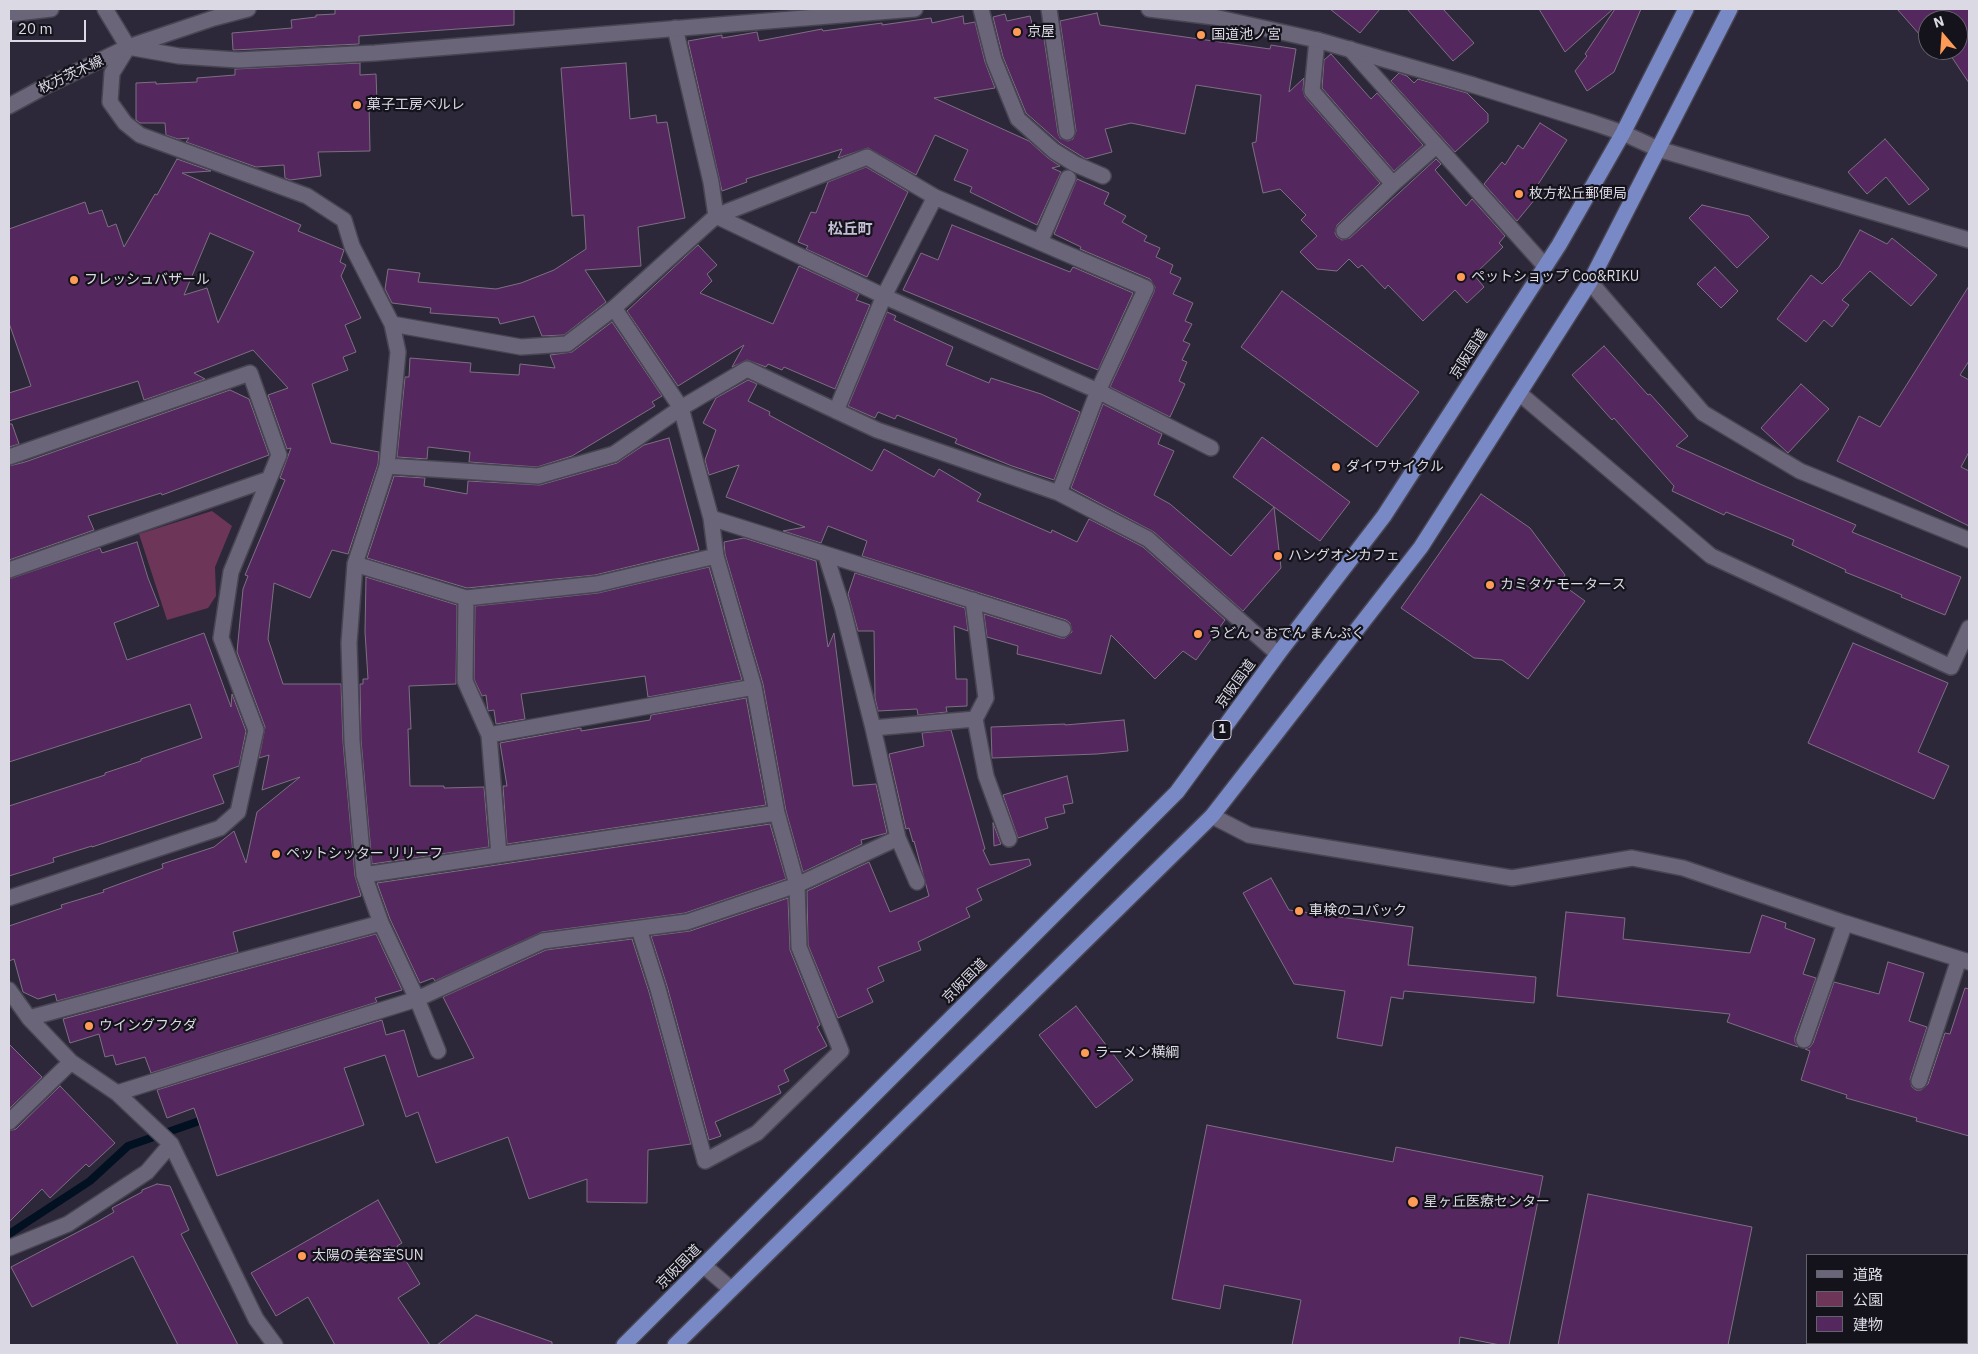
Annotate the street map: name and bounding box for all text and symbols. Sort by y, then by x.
scale bar [12,10,89,42]
north arrow [1918,10,1968,60]
text: N [1931,12,1946,32]
text: 20 m [18,19,53,38]
place label: 京屋 [1027,24,1055,40]
marker: 京屋 [1011,26,1023,38]
place label: 国道池ノ宮 [1211,27,1281,43]
marker: 国道池ノ宮 [1195,29,1207,41]
street label: 枚方茨木線 [36,53,106,97]
place label: 菓子工房ペルレ [367,97,465,113]
marker: 菓子工房ペルレ [351,99,363,111]
place label: 枚方松丘郵便局 [1529,186,1627,202]
marker: 枚方松丘郵便局 [1513,188,1525,200]
district label: 松丘町 [828,221,872,239]
place label: ペットショップ Coo&RIKU [1471,269,1639,285]
marker: ペットショップ Coo&RIKU [1455,271,1467,283]
place label: フレッシュバザール [84,272,210,288]
marker: フレッシュバザール [68,274,80,286]
street label: 京阪国道 [1447,326,1491,382]
place label: ダイワサイクル [1346,459,1444,475]
marker: ダイワサイクル [1330,461,1342,473]
place label: ハングオンカフェ [1288,548,1400,564]
marker: ハングオンカフェ [1272,550,1284,562]
place label: カミタケモータース [1500,577,1626,593]
marker: カミタケモータース [1484,579,1496,591]
place label: うどん・おでん まんぷく [1208,626,1365,642]
marker: うどん・おでん まんぷく [1192,628,1204,640]
street label: 京阪国道 [1213,656,1259,712]
road number: 1 [1213,720,1231,740]
place label: ペットシッター リリーフ [286,846,443,862]
marker: ペットシッター リリーフ [270,848,282,860]
place label: 車検のコパック [1309,903,1407,919]
marker: 車検のコパック [1293,905,1305,917]
street label: 京阪国道 [939,955,991,1007]
place label: ウイングフクダ [99,1018,197,1034]
marker: ウイングフクダ [83,1020,95,1032]
place label: ラーメン横綱 [1095,1045,1179,1061]
marker: ラーメン横綱 [1079,1047,1091,1059]
place label: 星ヶ丘医療センター [1424,1194,1550,1210]
marker: 星ヶ丘医療センター [1406,1195,1420,1209]
street label: 京阪国道 [653,1241,705,1293]
place label: 太陽の美容室SUN [312,1248,424,1264]
marker: 太陽の美容室SUN [296,1250,308,1262]
legend [1806,1254,1968,1344]
text: 道路 [1853,1265,1883,1284]
text: 公園 [1853,1290,1883,1309]
text: 建物 [1853,1315,1883,1334]

